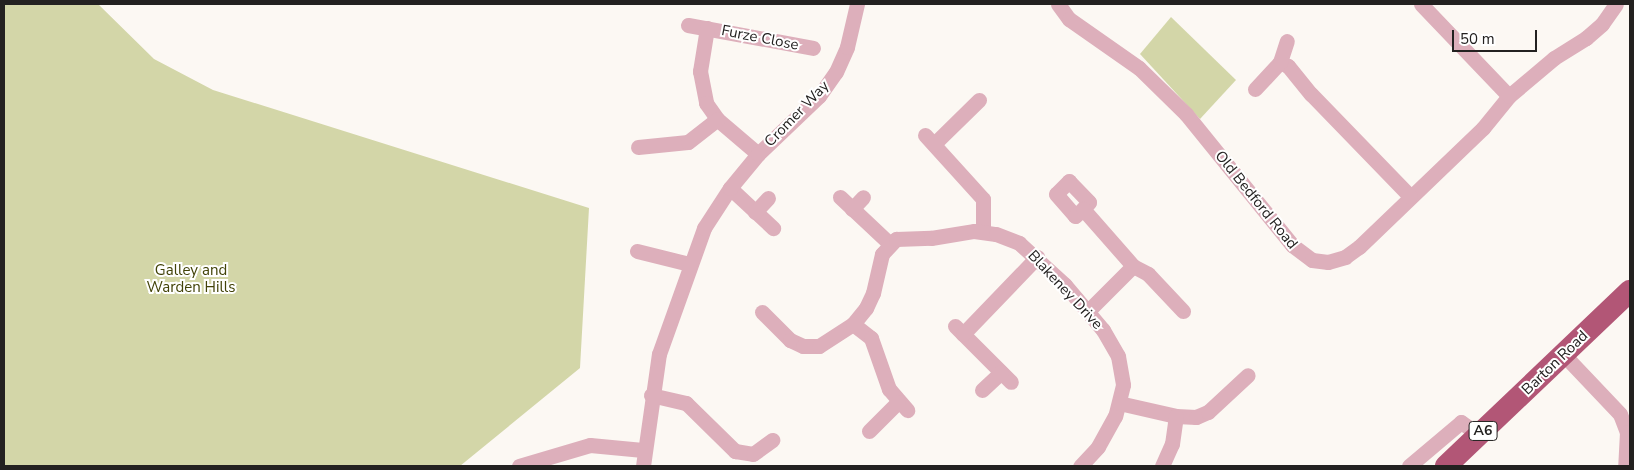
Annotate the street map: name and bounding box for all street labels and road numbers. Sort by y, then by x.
street label: Furze Close [720,22,800,54]
street label: Cromer Way [761,77,833,151]
street label: Old Bedford Road [1211,147,1301,253]
street label: Blakeney Drive [1024,247,1106,333]
street label: Barton Road [1518,327,1592,399]
road number: A6 [1468,420,1498,442]

